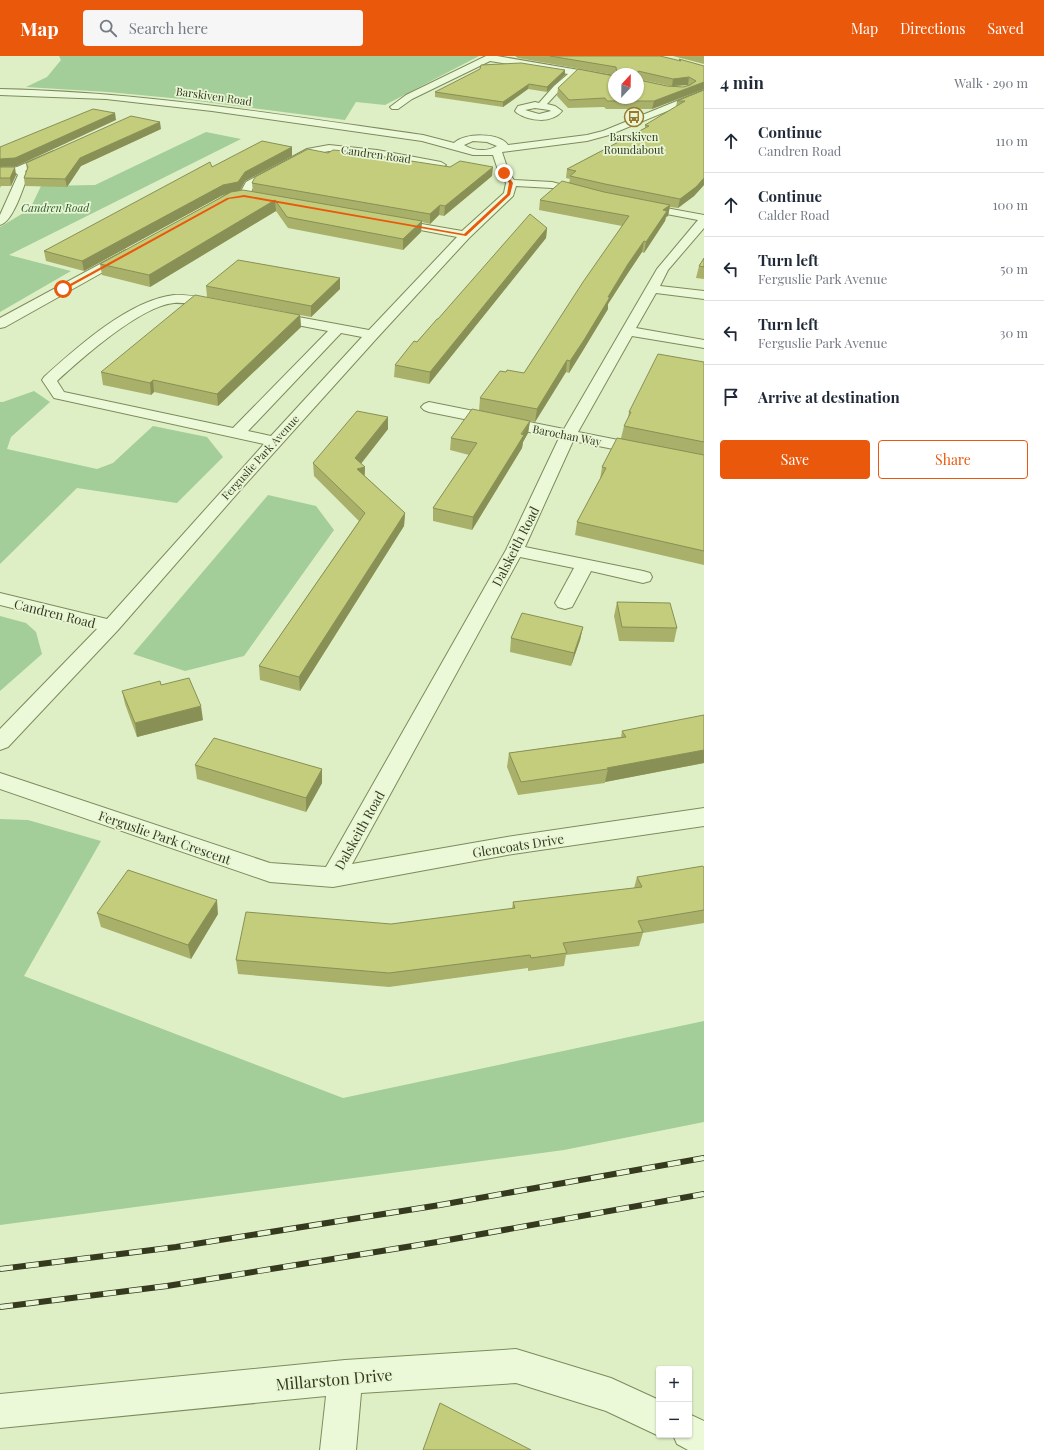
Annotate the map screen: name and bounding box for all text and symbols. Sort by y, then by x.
search box [83,10,363,46]
text: Map [20,15,59,41]
icon: search [97,17,119,39]
text: Search here [129,18,208,38]
text: Map [851,19,878,38]
text: Directions [900,19,966,38]
text: Saved [988,19,1024,38]
north arrow [608,68,644,104]
text: 4 min [720,71,764,93]
text: Walk · 290 m [954,74,1028,91]
street label: Barskiven Road [175,83,254,109]
bus stop icon: Barskiven Roundabout [623,106,645,128]
text: Continue [758,122,822,142]
place label: Barskiven Roundabout [604,129,664,157]
icon: ahead [720,130,742,152]
text: 110 m [996,132,1028,149]
street label: Candren Road [340,142,413,166]
text: Candren Road [758,142,841,159]
route end [495,164,513,182]
text: Continue [758,186,822,206]
icon: ahead [720,194,742,216]
text: 100 m [993,196,1028,213]
park label: Candren Road [21,200,90,215]
text: Calder Road [758,206,829,223]
text: Turn left [758,250,819,270]
icon: left [720,258,742,280]
text: 50 m [1000,260,1028,277]
text: Ferguslie Park Avenue [758,270,887,287]
route start [54,280,72,298]
text: Turn left [758,314,819,334]
icon: left [720,322,742,344]
text: 30 m [1000,324,1028,341]
text: Ferguslie Park Avenue [758,334,887,351]
icon: arrive [720,386,742,408]
text: Arrive at destination [758,387,900,407]
street label: Ferguslie Park Avenue [218,411,302,503]
street label: Barochan Way [531,421,603,449]
button: Save [720,440,870,479]
button: Share [878,440,1028,479]
street label: Dalskeith Road [488,503,543,589]
street label: Candren Road [12,595,98,631]
street label: Dalskeith Road [330,787,388,872]
street label: Ferguslie Park Crescent [97,806,234,868]
street label: Glencoats Drive [471,829,565,861]
street label: Millarston Drive [275,1363,393,1395]
map controls [656,1366,692,1438]
button: + [656,1366,692,1402]
button: − [656,1402,692,1438]

